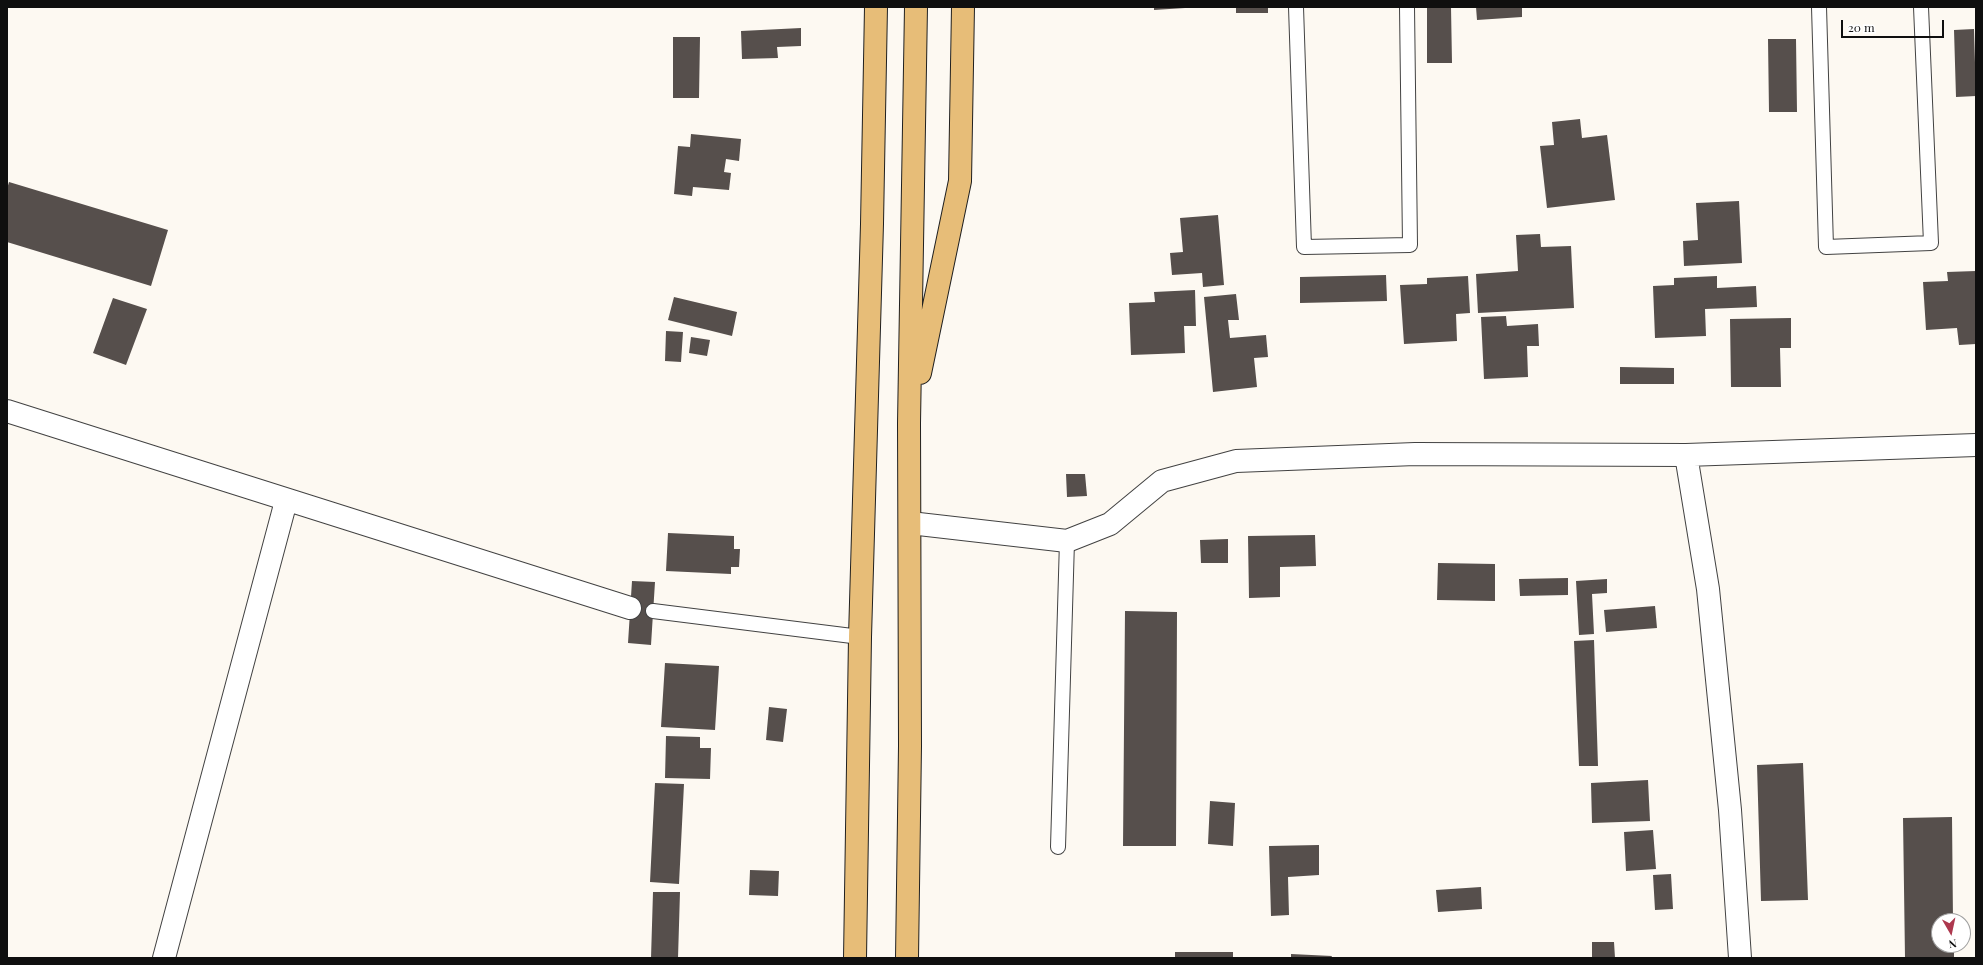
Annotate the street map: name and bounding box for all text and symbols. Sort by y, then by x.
scale bar [1843,12,1946,38]
text: 20 m [1848,19,1875,35]
north arrow [1931,913,1971,953]
text: N [1948,936,1958,952]

